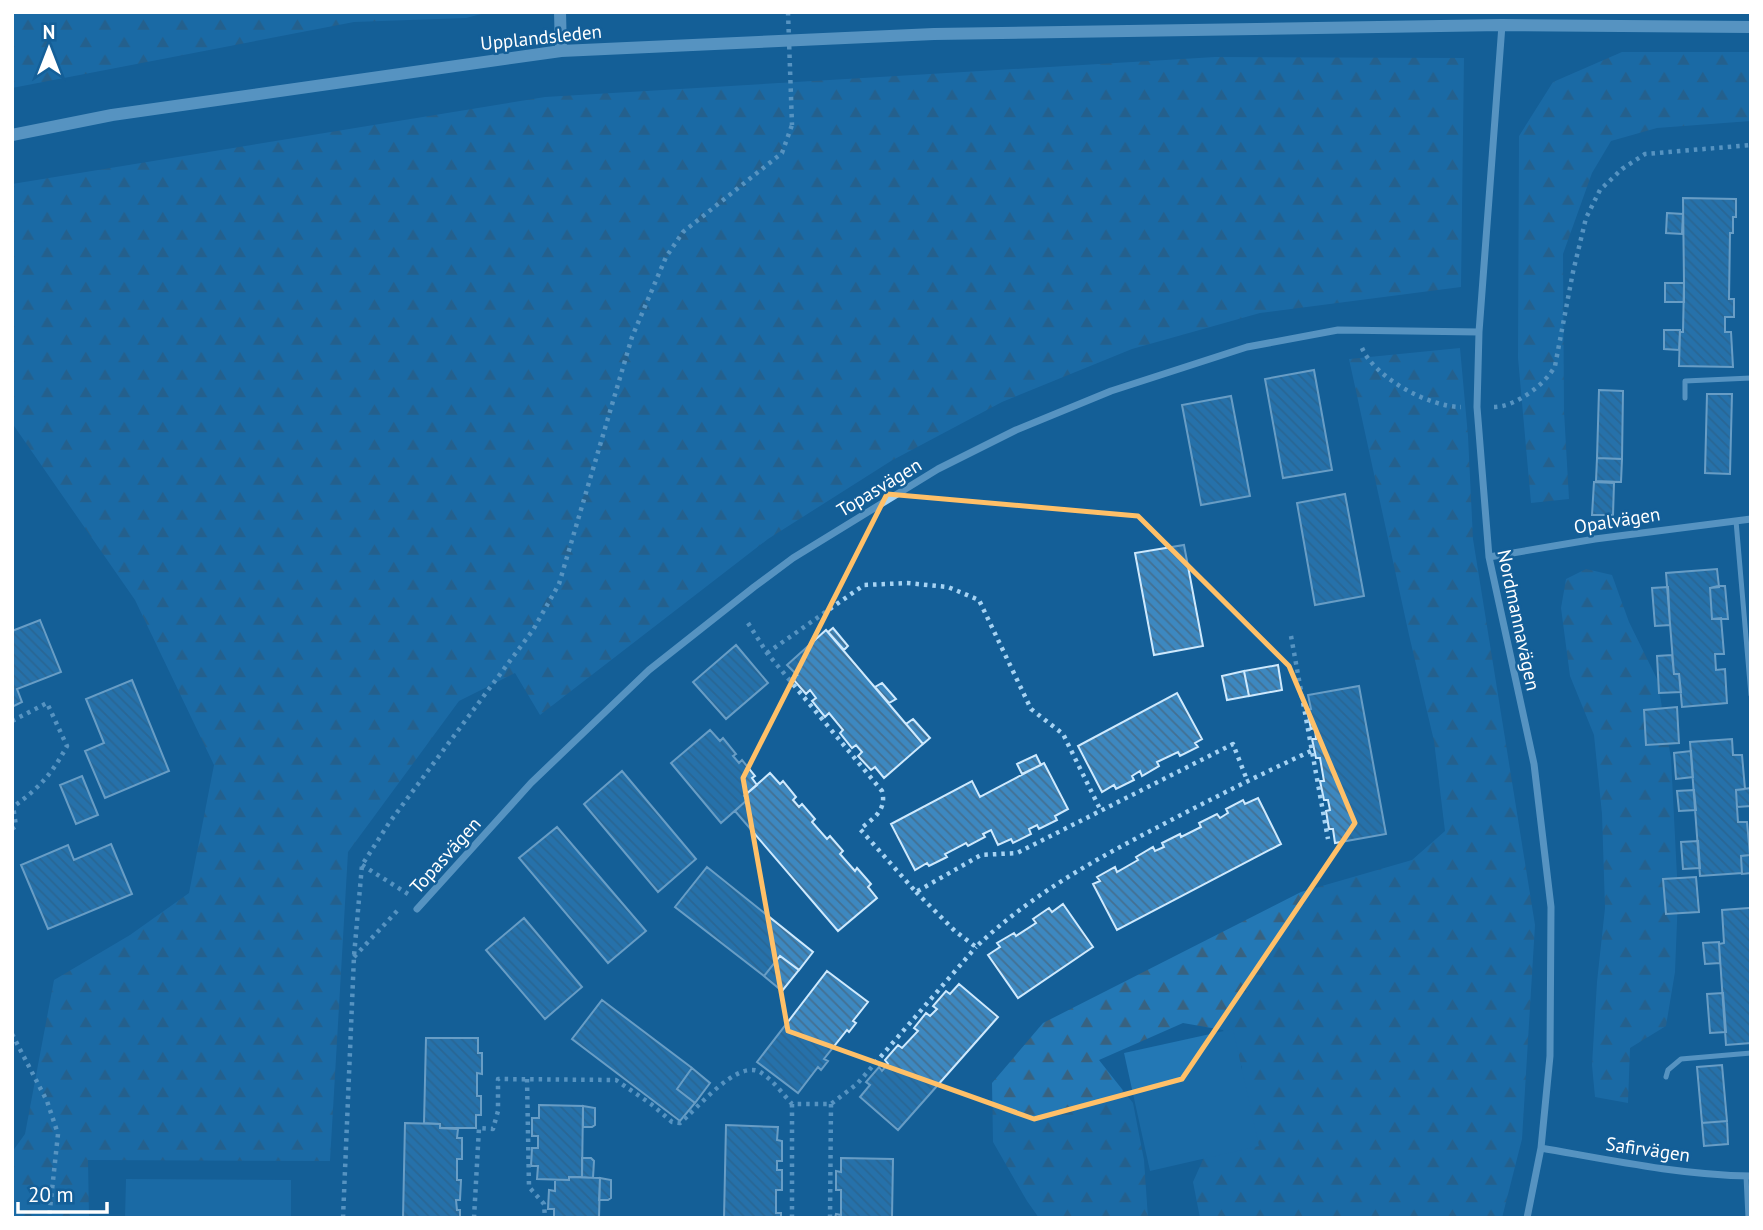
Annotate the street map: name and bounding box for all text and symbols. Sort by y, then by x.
north arrow [14,14,84,84]
street label: Upplandsleden [479,19,603,55]
text: N [43,20,55,44]
street label: Topasvägen [832,452,926,522]
street label: Opalvägen [1572,501,1662,539]
street label: Nordmannavägen [1492,547,1546,693]
street label: Topasvägen [404,812,486,898]
street label: Safirvägen [1604,1131,1692,1167]
scale bar [18,1170,107,1214]
text: 20 m [28,1181,74,1208]

